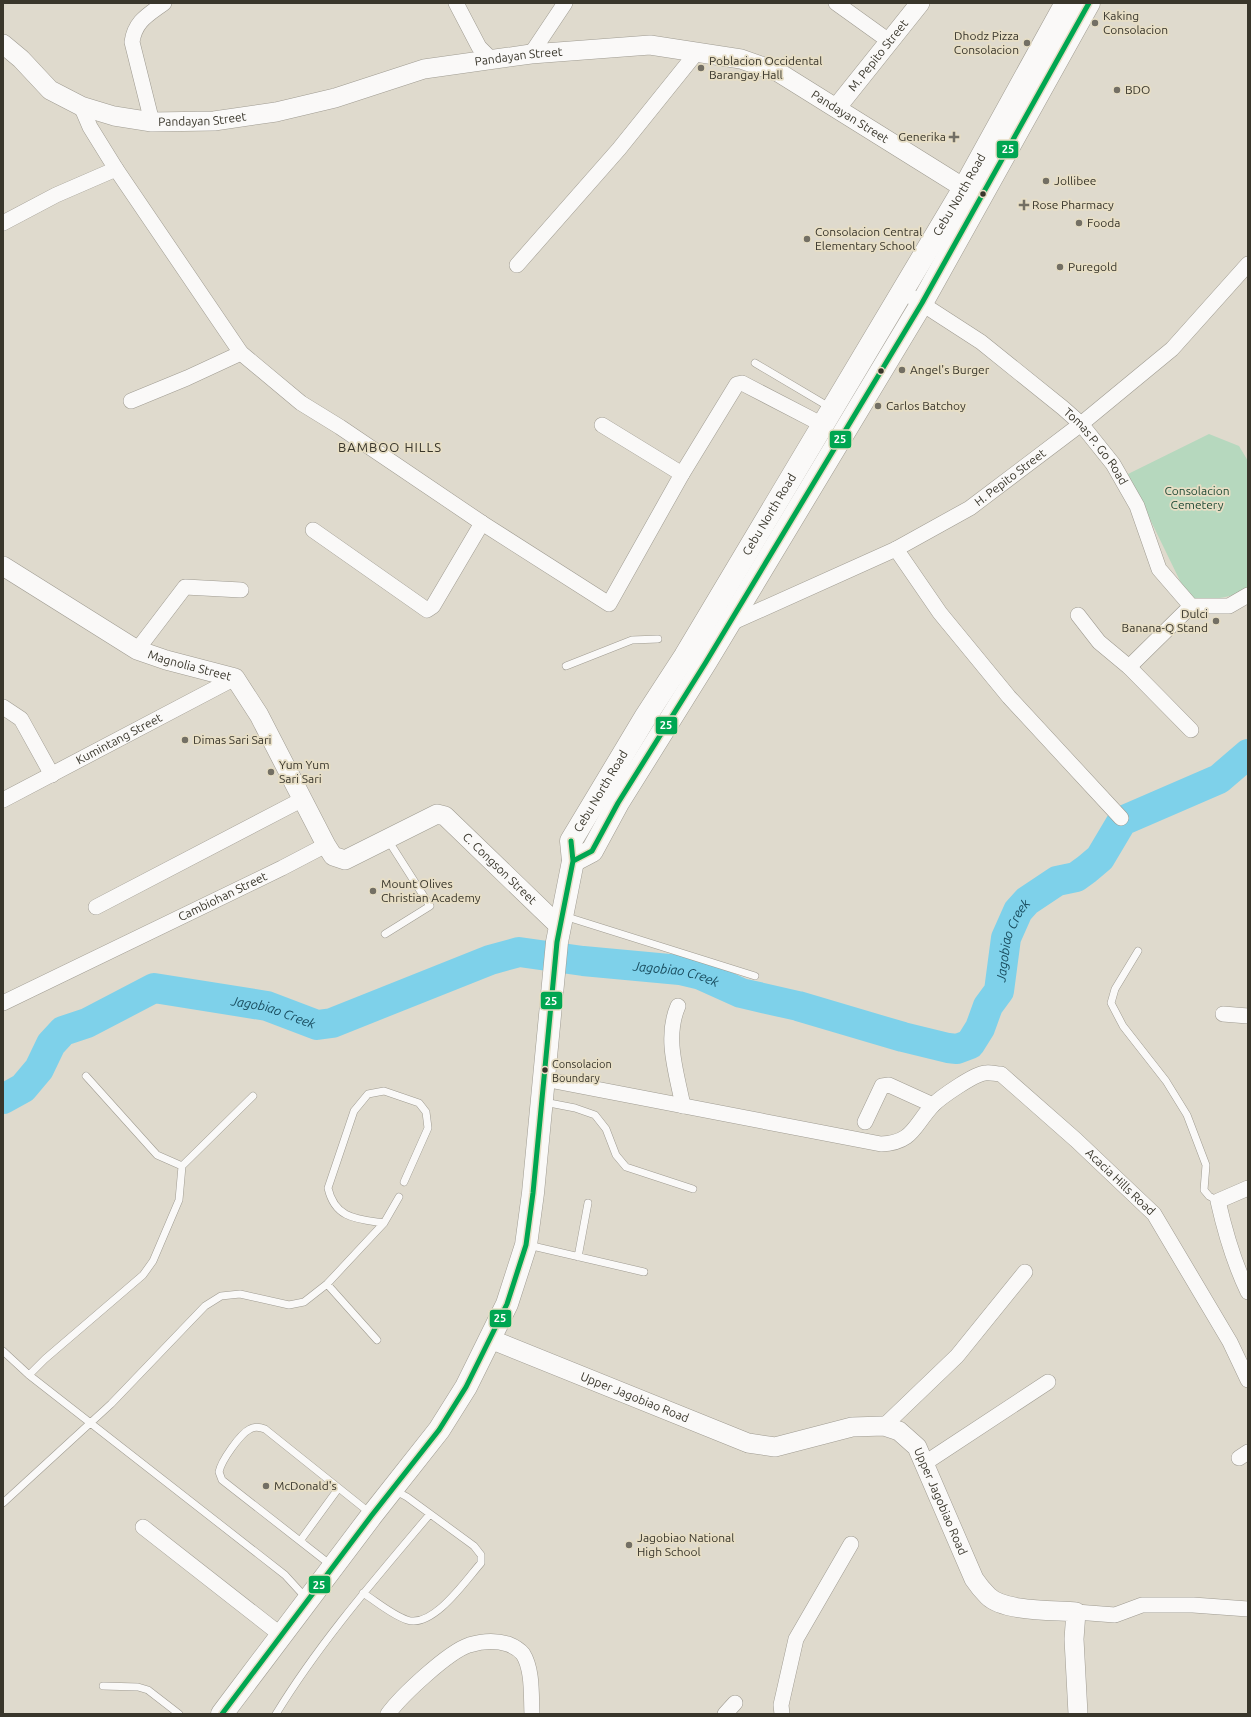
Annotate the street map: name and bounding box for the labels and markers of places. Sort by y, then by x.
place label: Kaking Consolacion [1103,9,1168,36]
marker: Kaking Consolacion [1090,18,1100,28]
place label: Dhodz Pizza Consolacion [954,29,1019,56]
marker: Dhodz Pizza Consolacion [1022,38,1032,48]
place label: Poblacion Occidental Barangay Hall [709,54,822,81]
marker: Poblacion Occidental Barangay Hall [696,63,706,73]
place label: BDO [1125,83,1150,96]
marker: BDO [1112,85,1122,95]
place label: Generika [898,130,946,143]
marker: Generika [949,132,959,142]
place label: Jollibee [1054,174,1096,187]
marker: Jollibee [1041,176,1051,186]
unlabelled marker [978,189,988,199]
place label: Rose Pharmacy [1032,198,1114,211]
marker: Rose Pharmacy [1019,200,1029,210]
place label: Fooda [1087,216,1121,229]
marker: Fooda [1074,218,1084,228]
place label: Consolacion Central Elementary School [815,225,922,252]
marker: Consolacion Central Elementary School [802,234,812,244]
place label: Puregold [1068,260,1117,273]
marker: Puregold [1055,262,1065,272]
place label: Angel's Burger [910,363,990,376]
marker: Angel's Burger [897,365,907,375]
unlabelled marker [876,366,886,376]
place label: Carlos Batchoy [886,399,966,412]
marker: Carlos Batchoy [873,401,883,411]
place label: Dulci Banana-Q Stand [1122,607,1208,634]
marker: Dulci Banana-Q Stand [1211,616,1221,626]
place label: Dimas Sari Sari [193,733,272,746]
marker: Dimas Sari Sari [180,735,190,745]
place label: Yum Yum Sari Sari [279,758,329,785]
marker: Yum Yum Sari Sari [266,767,276,777]
place label: Mount Olives Christian Academy [381,877,481,904]
marker: Mount Olives Christian Academy [368,886,378,896]
place label: Consolacion Boundary [552,1058,612,1084]
marker: Consolacion Boundary [540,1065,550,1075]
place label: McDonald's [274,1479,337,1492]
marker: McDonald's [261,1481,271,1491]
place label: Jagobiao National High School [637,1531,734,1558]
marker: Jagobiao National High School [624,1540,634,1550]

